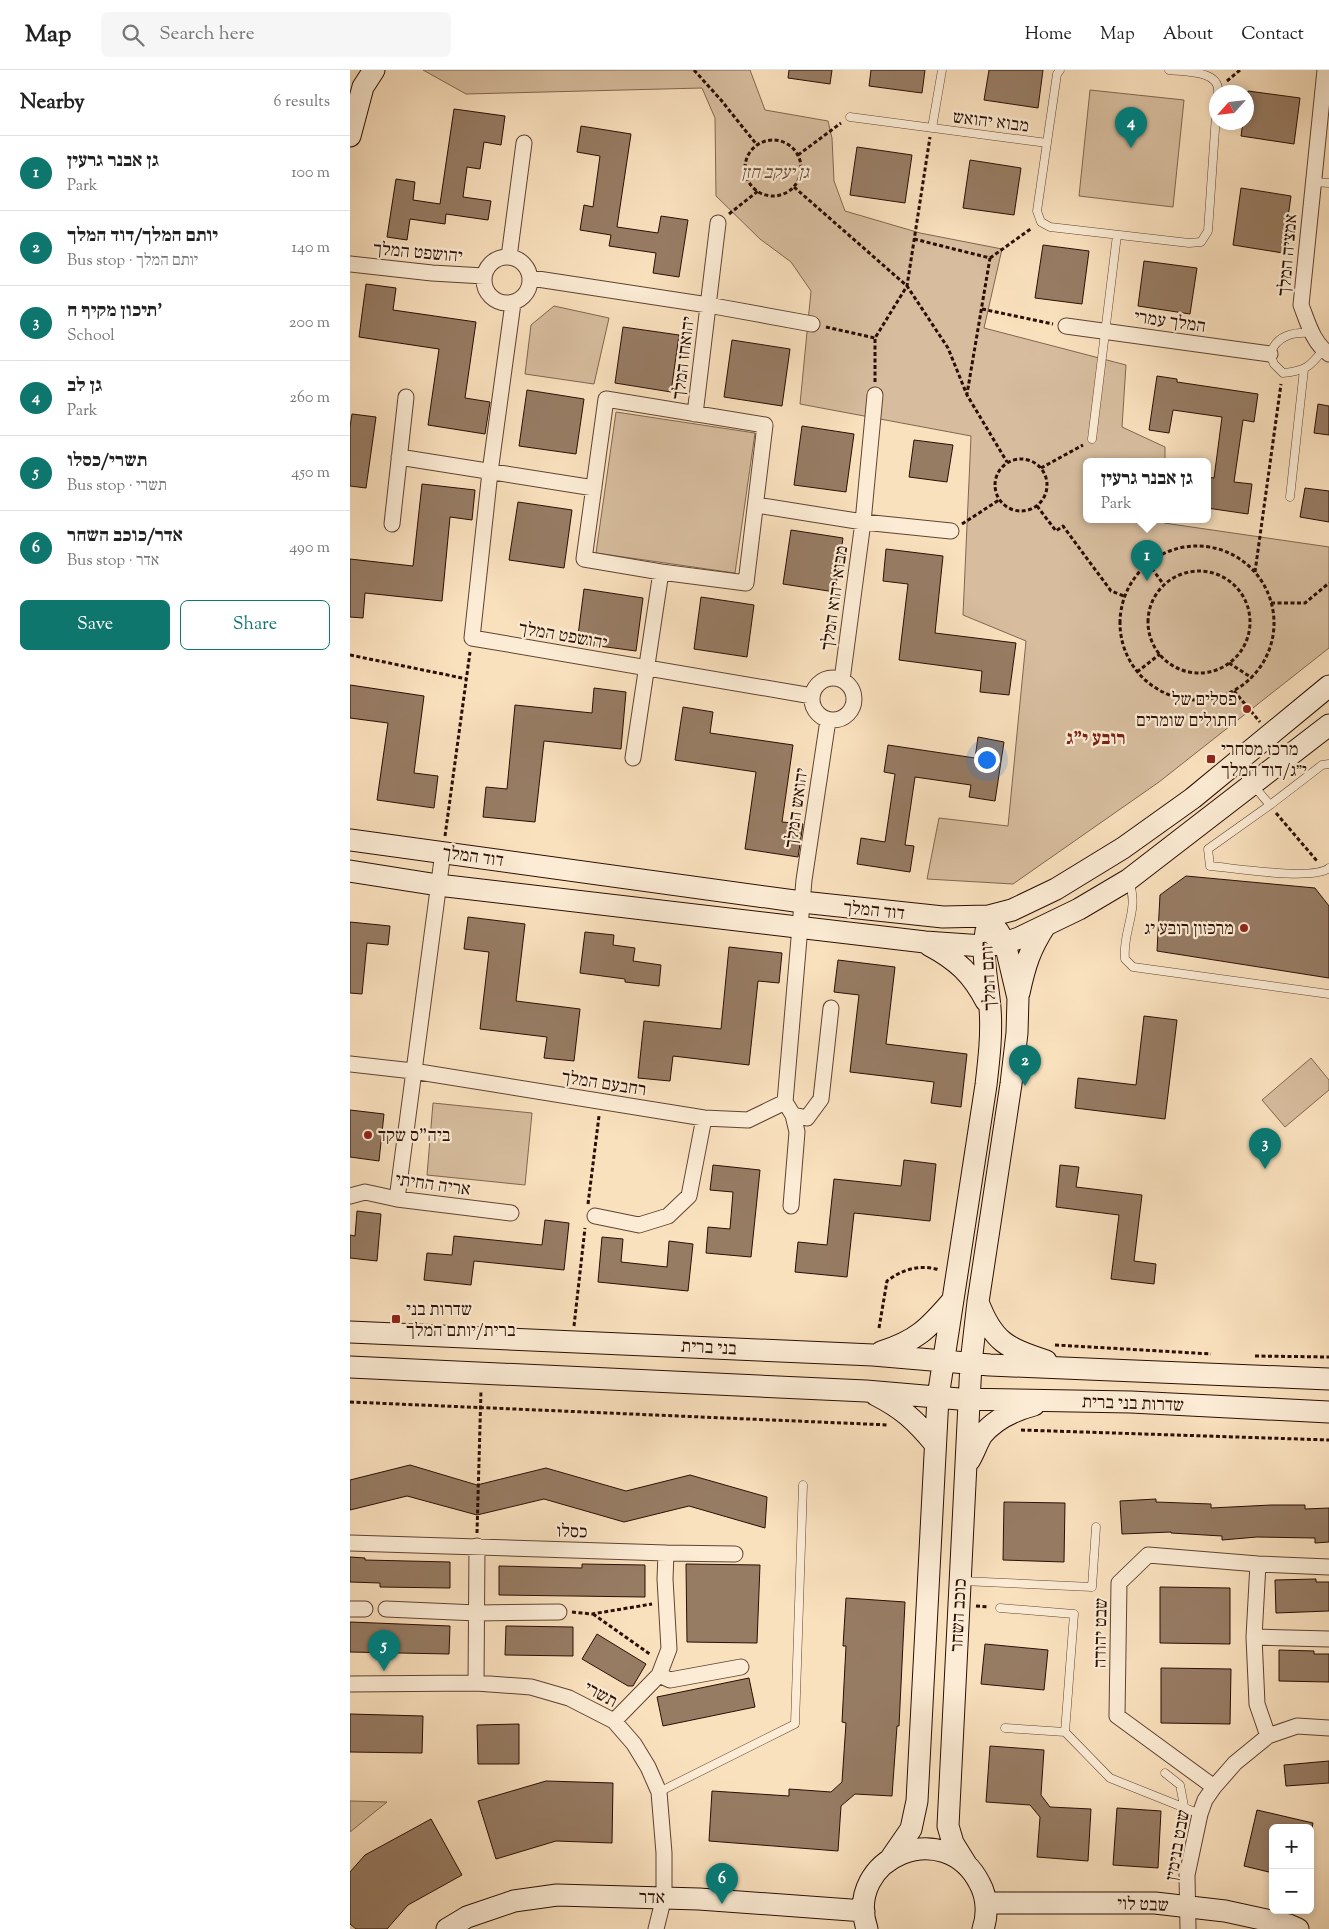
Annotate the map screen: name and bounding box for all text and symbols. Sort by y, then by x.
search box [101,12,451,57]
text: Map [25,18,71,52]
icon: search [119,21,147,49]
text: Search here [159,21,255,48]
text: Home [1025,22,1072,48]
text: Map [1100,22,1135,48]
text: About [1163,22,1213,48]
text: Contact [1241,22,1304,48]
north arrow [1209,85,1254,130]
text: Nearby [20,88,85,118]
text: 6 results [274,91,330,114]
street label: מבוא יהואש [951,105,1030,141]
pin: 4 [1115,107,1147,148]
text: גן אבנר גרעין [67,148,159,175]
park label: גן יעקב חזן [741,161,810,187]
text: 1 [33,162,39,185]
text: 100 m [291,162,330,185]
text: Park [67,175,98,198]
street label: אמציה המלך [1272,213,1306,298]
text: יותם המלך/דוד המלך [67,223,218,250]
text: 2 [32,237,40,260]
text: 140 m [292,237,330,260]
street label: יהושפט המלך [372,237,464,271]
text: Bus stop · יותם המלך [67,250,198,273]
text: תיכון מקיף ח' [67,298,162,325]
street label: המלך עמרי [1132,305,1207,341]
text: 3 [33,312,39,335]
text: 200 m [289,312,330,335]
street label: יהואחז המלך [667,315,703,401]
text: School [67,325,115,348]
text: גן לב [67,373,102,400]
text: 4 [32,387,40,410]
text: 260 m [289,387,330,410]
text: Park [67,400,98,423]
text: תשרי/כסלו [67,448,147,475]
popup [1083,458,1211,523]
text: 5 [33,462,39,485]
text: 450 m [291,462,330,485]
text: גן אבנר גרעין [1101,466,1193,493]
text: Bus stop · תשרי [67,475,167,498]
text: Park [1101,493,1132,516]
text: אדר/כוכב השחר [67,523,183,550]
text: 6 [32,537,40,560]
text: 490 m [289,537,330,560]
pin: 1 [1131,540,1163,581]
street label: מבוא יהוא המלך [816,544,856,653]
text: Bus stop · אדר [67,550,159,573]
button: Save [20,600,170,650]
button: Share [180,600,330,650]
street label: יהושפט המלך [516,616,609,658]
place label: פסלים של חתולים שומרים [1136,688,1237,735]
marker: פסלים של חתולים שומרים [1241,703,1253,715]
district label: רובע י"ג [1066,726,1126,753]
place label: מרכז מסחרי י״ג/דוד המלך [1221,738,1307,785]
your location [974,747,1000,773]
marker: מרכז מסחרי י״ג/דוד המלך [1205,753,1217,765]
street label: יהואש המלך [780,767,816,850]
street label: דוד המלך [440,841,505,875]
street label: דוד המלך [842,896,906,928]
place label: מרכזון רובע יג [1144,917,1234,943]
marker: מרכזון רובע יג [1238,922,1250,934]
street label: יותם המלך [975,940,1005,1011]
pin: 2 [1009,1045,1041,1086]
street label: רחבעם המלך [559,1065,648,1105]
place label: ביה"ס שקד [378,1124,451,1150]
pin: 3 [1249,1128,1281,1169]
marker: ביה"ס שקד [362,1129,374,1141]
street label: אריה החיתי [393,1168,472,1204]
place label: שדרות בני ברית/יותם המלך [406,1298,516,1345]
marker: שדרות בני ברית/יותם המלך [390,1313,402,1325]
street label: בני ברית [680,1335,738,1363]
street label: שדרות בני ברית [1081,1390,1184,1420]
street label: כסלו [556,1519,588,1547]
street label: כוכב השחר [945,1578,975,1653]
street label: שבט יהודה [1088,1598,1116,1668]
pin: 5 [368,1630,400,1671]
street label: תשרי [579,1676,622,1715]
street label: שבט בנימין [1160,1808,1198,1883]
map controls [1269,1824,1314,1914]
button: + [1269,1824,1314,1869]
pin: 6 [706,1863,738,1904]
button: − [1269,1869,1314,1914]
street label: אדר [639,1886,665,1912]
street label: שבט לוי [1117,1892,1169,1920]

